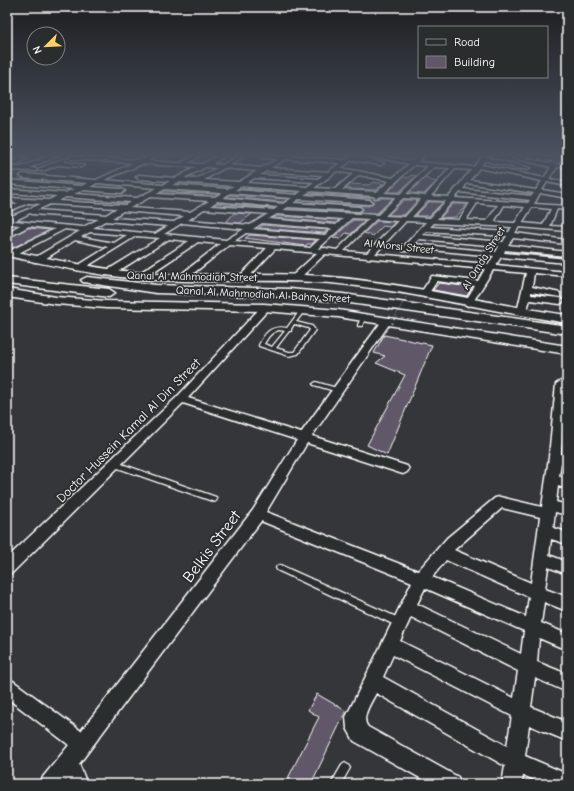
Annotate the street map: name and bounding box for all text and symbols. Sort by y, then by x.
north arrow [26,26,66,66]
legend [418,26,548,78]
text: Road [454,35,480,49]
text: N [30,44,45,56]
text: Building [454,55,495,69]
street label: Al Omda Street [459,224,508,292]
street label: Al Morsi Street [363,236,435,257]
street label: Qanal Al Mahmodiah Street [127,269,258,284]
street label: Qanal Al Mahmodiah Al Bahry Street [176,283,351,306]
street label: Doctor Hussein Kamal Al Din Street [53,354,204,505]
street label: Belkis Street [179,507,245,586]

